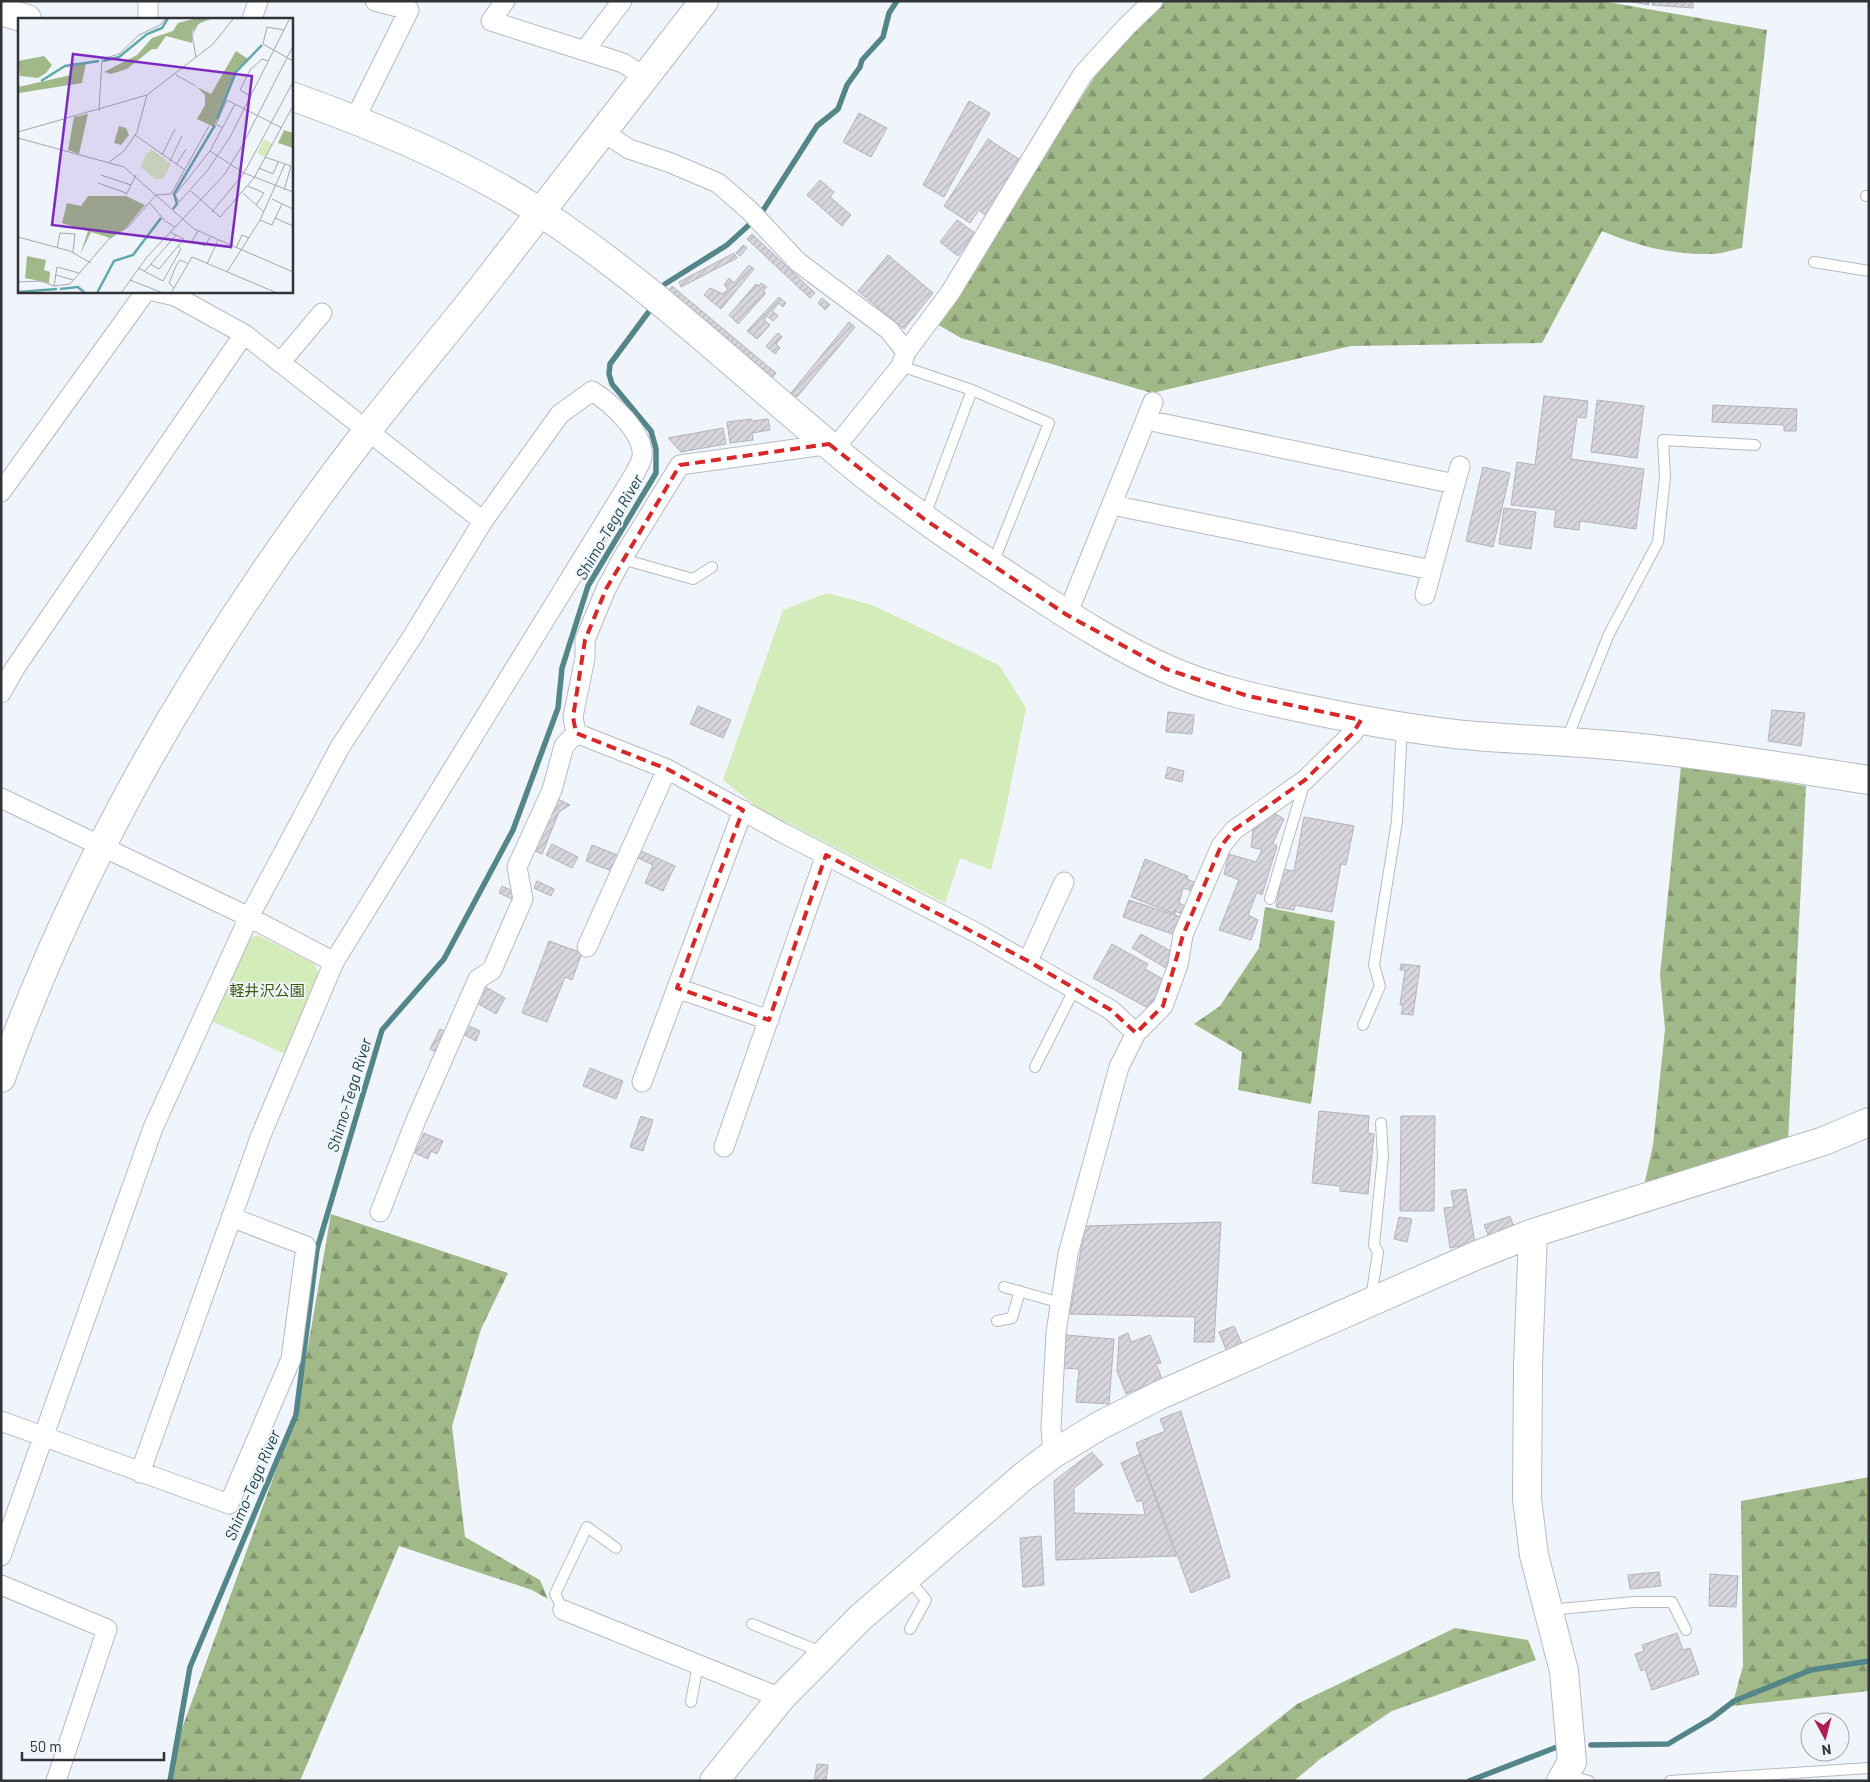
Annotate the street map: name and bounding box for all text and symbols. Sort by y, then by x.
inset map [18,18,292,292]
water label: Shimo-Tega River [571,470,647,583]
park label: 軽井沢公園 [229,981,305,999]
water label: Shimo-Tega River [322,1034,375,1154]
water label: Shimo-Tega River [220,1425,284,1543]
north arrow [1800,1712,1850,1762]
scale bar [22,1730,165,1762]
text: 50 m [30,1737,62,1755]
text: N [1821,1741,1832,1759]

